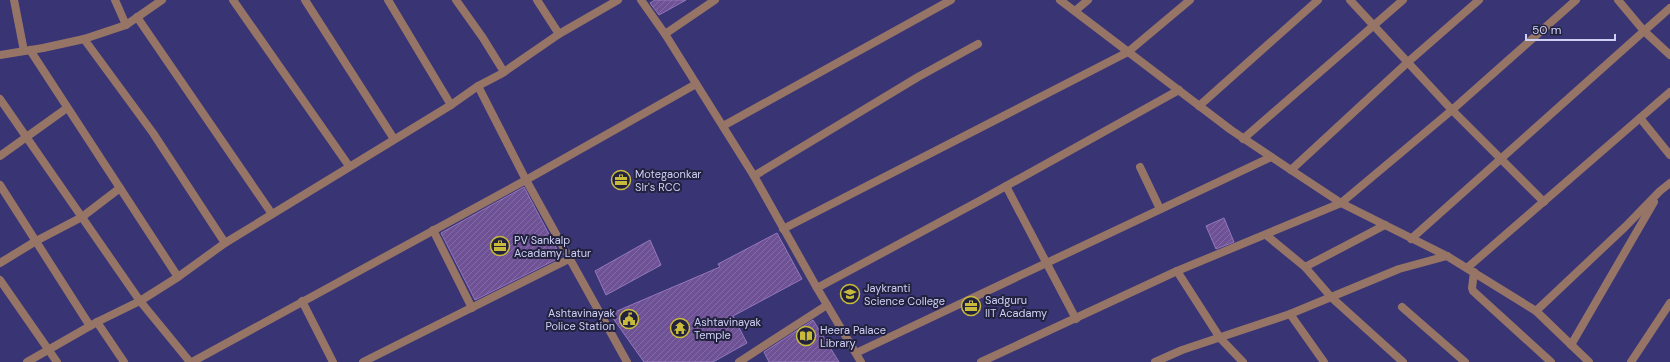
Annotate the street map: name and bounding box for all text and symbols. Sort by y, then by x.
scale bar [1526,16,1615,42]
text: 50 m [1532,22,1561,38]
place label: Motegaonkar SIr's RCC [635,167,701,194]
office icon: Motegaonkar SIr's RCC [610,169,632,191]
place label: PV Sankalp Acadamy Latur [514,233,591,260]
office icon: PV Sankalp Acadamy Latur [489,235,511,257]
place label: Jaykranti Science College [864,281,945,308]
school or university icon: Jaykranti Science College [839,283,861,305]
place label: Sadguru IIT Acadamy [985,293,1047,320]
office icon: Sadguru IIT Acadamy [960,295,982,317]
place label: Ashtavinayak Police Station [546,306,615,333]
public building icon: Ashtavinayak Police Station [618,308,640,330]
place label: Ashtavinayak Temple [694,315,762,342]
temple icon: Ashtavinayak Temple [669,317,691,339]
place label: Heera Palace Library [820,323,886,350]
library icon: Heera Palace Library [795,325,817,347]

